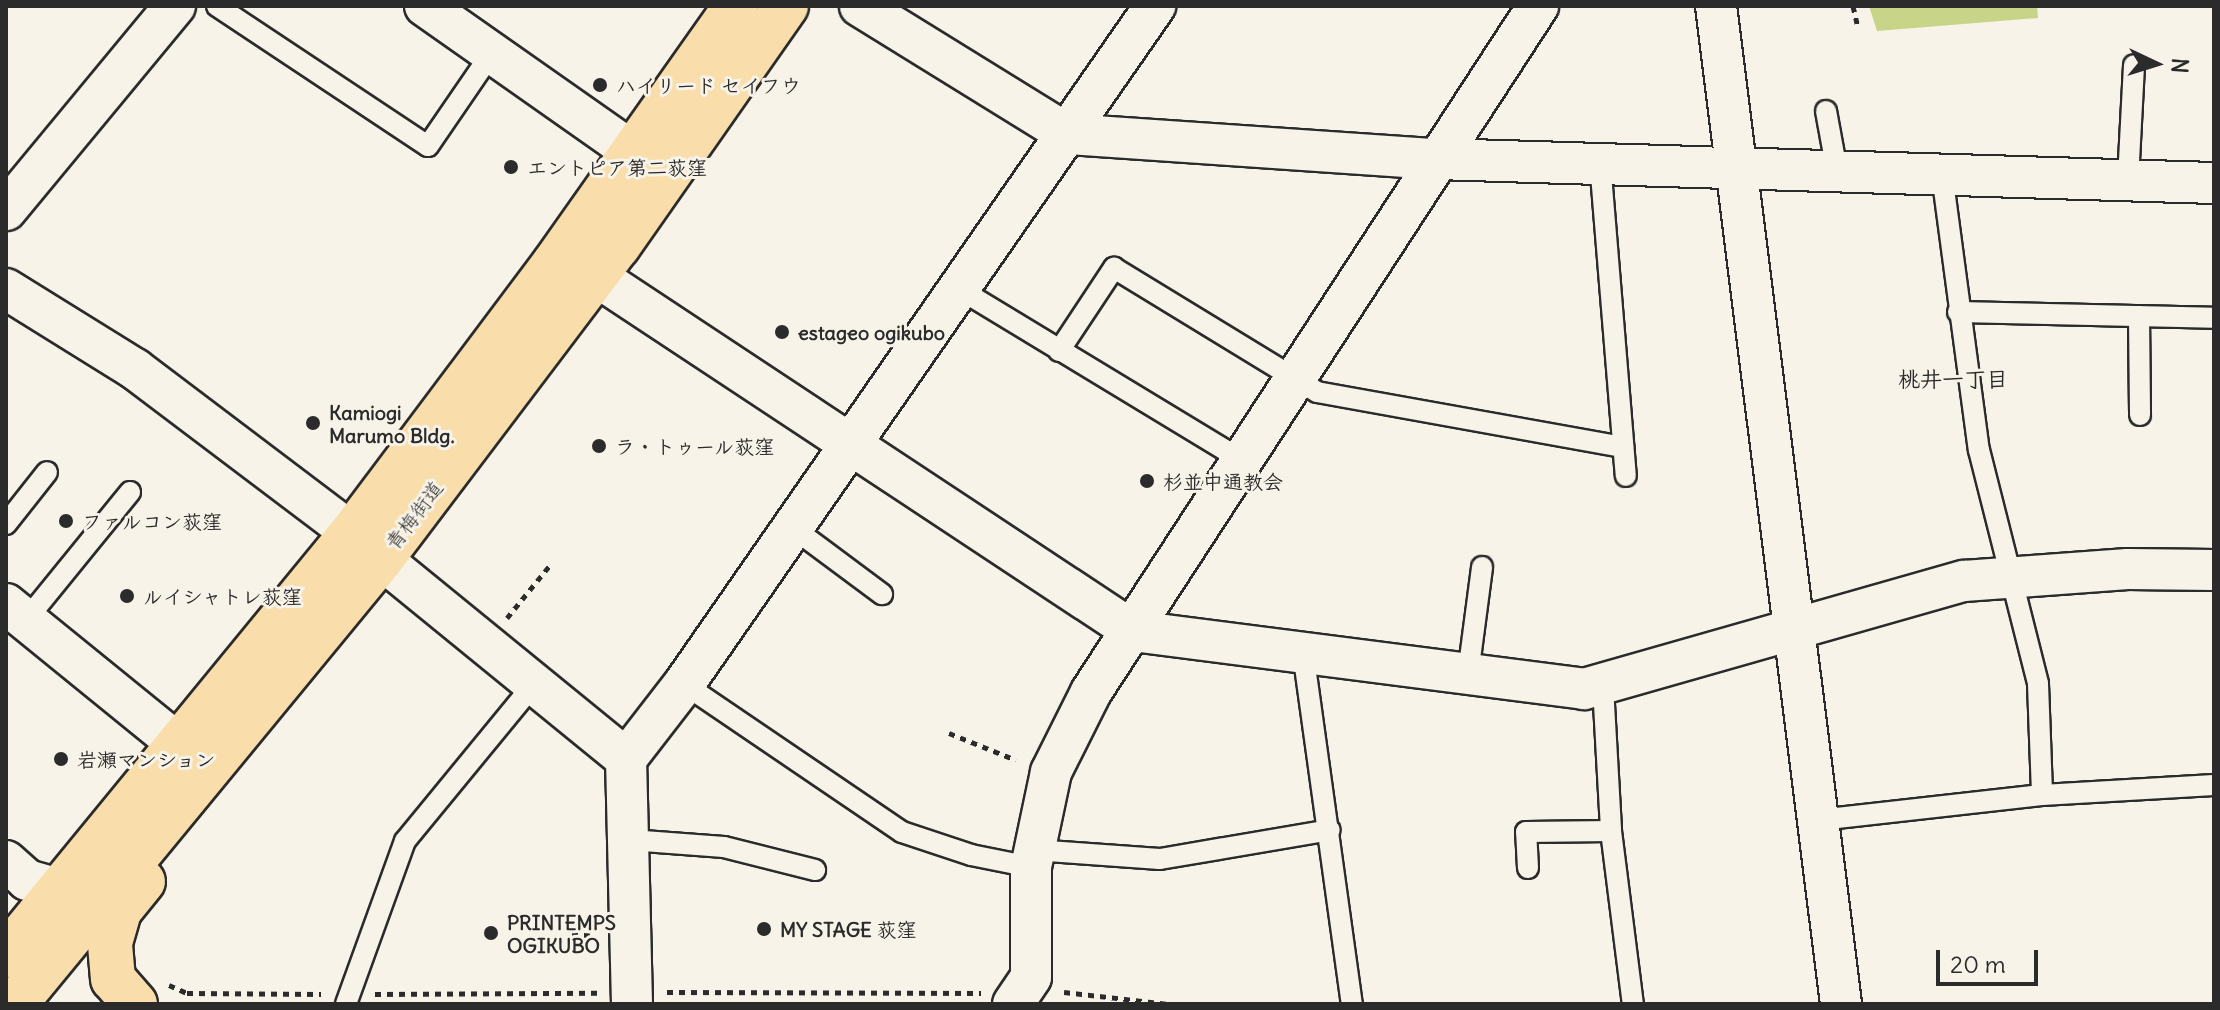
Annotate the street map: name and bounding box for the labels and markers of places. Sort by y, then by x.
place label: ハイリード セイフウ [616,73,801,97]
marker: ハイリード セイフウ [591,76,609,94]
place label: エントピア第二荻窪 [527,155,707,179]
marker: エントピア第二荻窪 [502,158,520,176]
place label: estageo ogikubo [798,320,945,344]
marker: estageo ogikubo [773,323,791,341]
place label: Kamiogi Marumo Bldg. [329,400,455,447]
marker: Kamiogi Marumo Bldg. [304,414,322,432]
place label: ラ・トゥール荻窪 [615,434,775,458]
marker: ラ・トゥール荻窪 [590,437,608,455]
place label: 杉並中通教会 [1163,469,1283,493]
marker: 杉並中通教会 [1138,472,1156,490]
place label: ファルコン荻窪 [82,509,222,533]
marker: ファルコン荻窪 [57,512,75,530]
place label: ルイシャトレ荻窪 [143,584,303,608]
marker: ルイシャトレ荻窪 [118,587,136,605]
place label: 岩瀬マンション [77,747,217,771]
marker: 岩瀬マンション [52,750,70,768]
place label: PRINTEMPS OGIKUBO [507,910,616,957]
place label: MY STAGE 荻窪 [780,917,917,941]
marker: MY STAGE 荻窪 [755,920,773,938]
marker: PRINTEMPS OGIKUBO [482,924,500,942]

